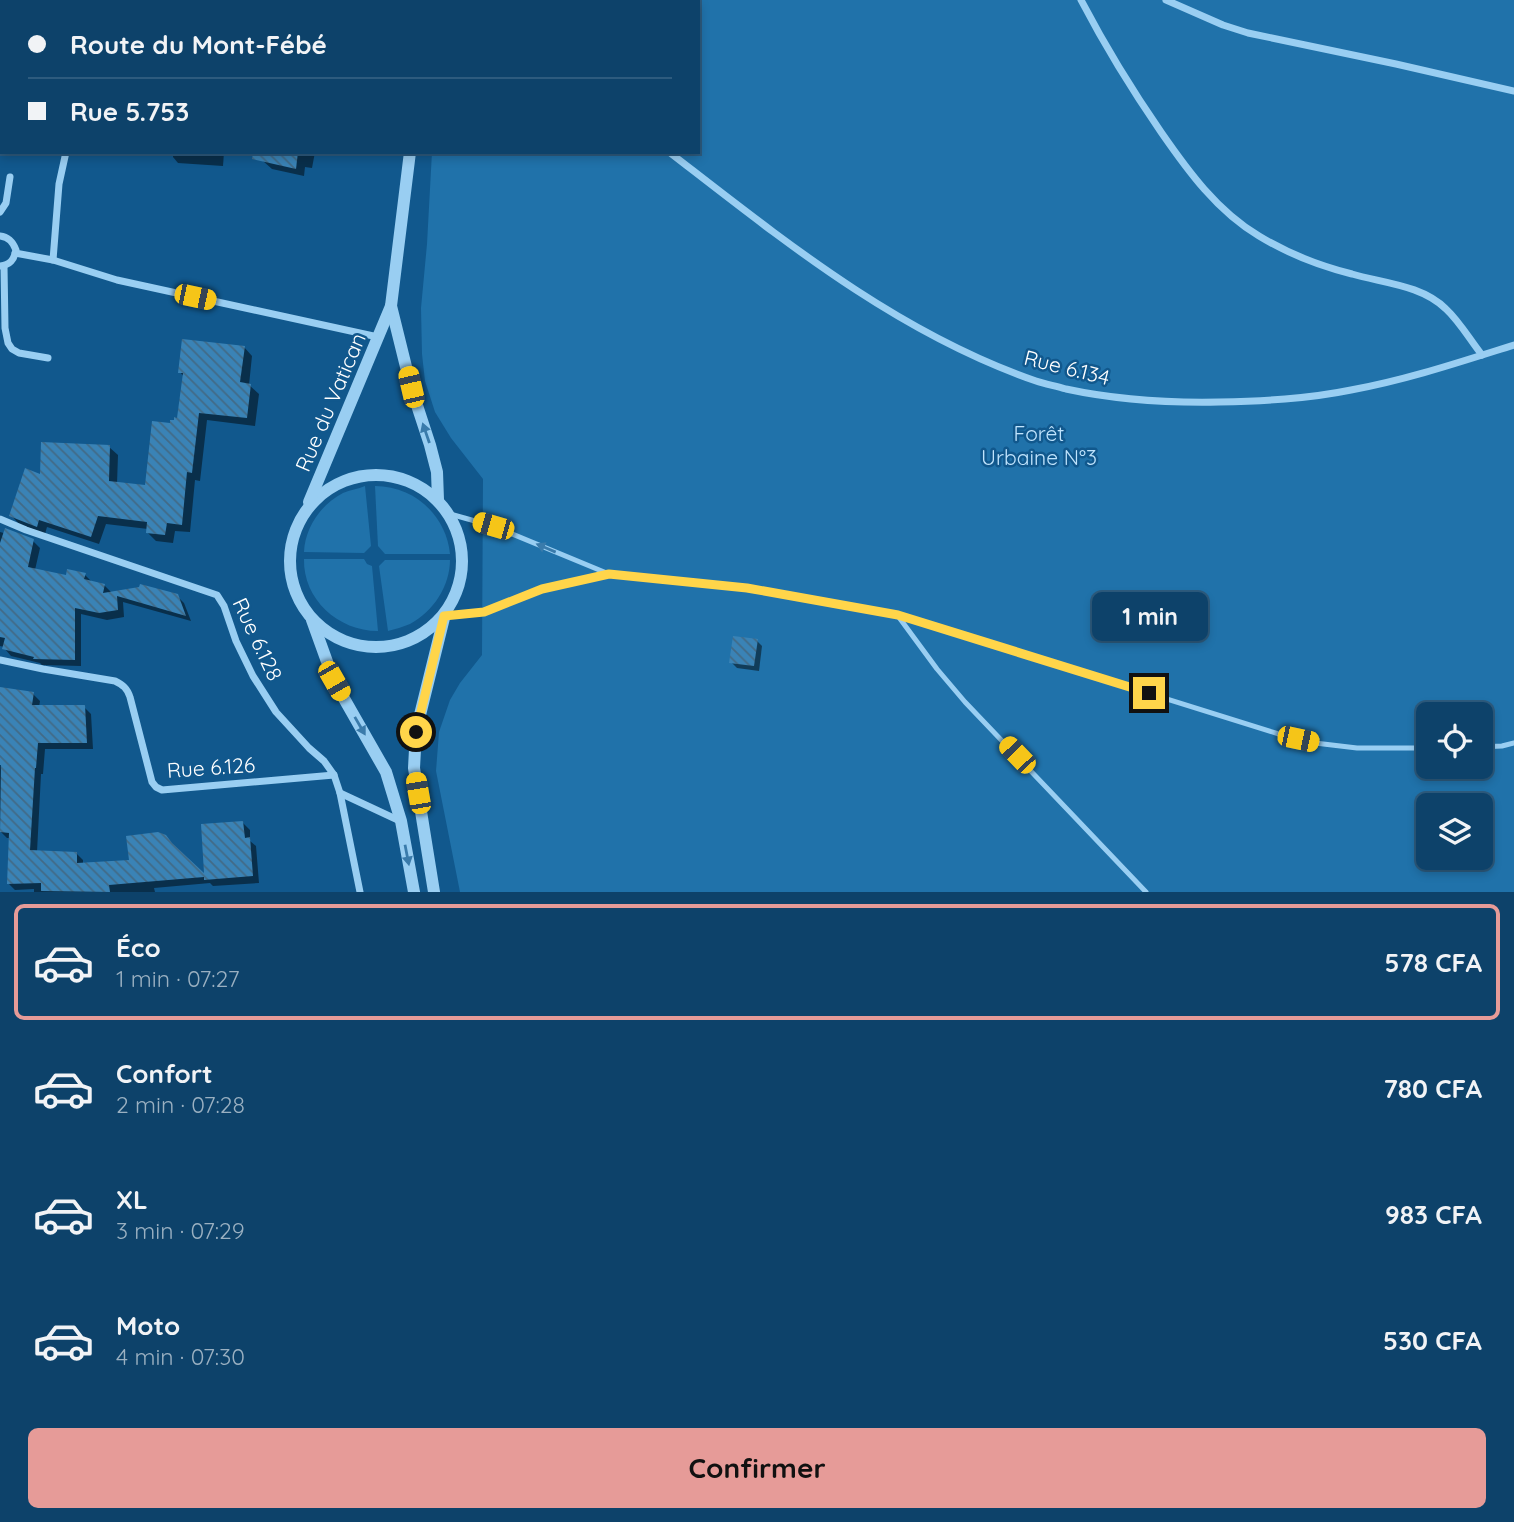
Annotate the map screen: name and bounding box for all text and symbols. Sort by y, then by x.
text: Route du Mont-Fébé [70,28,327,61]
text: Rue 5.753 [70,95,189,128]
car [173,282,218,312]
street label: Rue du Vatican [289,329,371,475]
street label: Rue 6.134 [1021,344,1113,390]
car [397,364,426,410]
park label: Forêt Urbaine N°3 [981,420,1097,470]
one-way arrow [420,423,431,444]
car [470,510,517,542]
one-way arrow [536,542,556,554]
callout: 1 min [1091,592,1207,640]
street label: Rue 6.128 [228,593,288,685]
text: 1 min [1122,602,1178,631]
car [315,658,354,704]
route end [1133,677,1165,709]
map controls [1416,702,1493,870]
button: locate [1416,702,1493,779]
one-way arrow [353,716,365,736]
route start [400,716,432,748]
car [1276,724,1321,754]
car [995,733,1040,777]
street label: Rue 6.126 [166,751,256,783]
car [405,770,432,816]
button: layers [1416,793,1493,870]
one-way arrow [402,845,413,867]
icon: car [32,931,95,994]
text: Éco [116,931,161,964]
text: 578 CFA [1385,946,1482,979]
text: 1 min · 07:27 [116,964,240,993]
icon: car [32,1057,95,1120]
text: Confort [116,1057,213,1090]
text: 780 CFA [1384,1072,1482,1105]
text: 2 min · 07:28 [116,1090,245,1119]
icon: car [32,1183,95,1246]
text: XL [116,1183,148,1216]
text: 983 CFA [1385,1198,1482,1231]
text: 3 min · 07:29 [116,1216,245,1245]
icon: car [32,1309,95,1372]
text: Moto [116,1309,180,1342]
text: 530 CFA [1383,1324,1482,1357]
text: 4 min · 07:30 [116,1342,245,1371]
button: Confirmer [28,1428,1486,1508]

